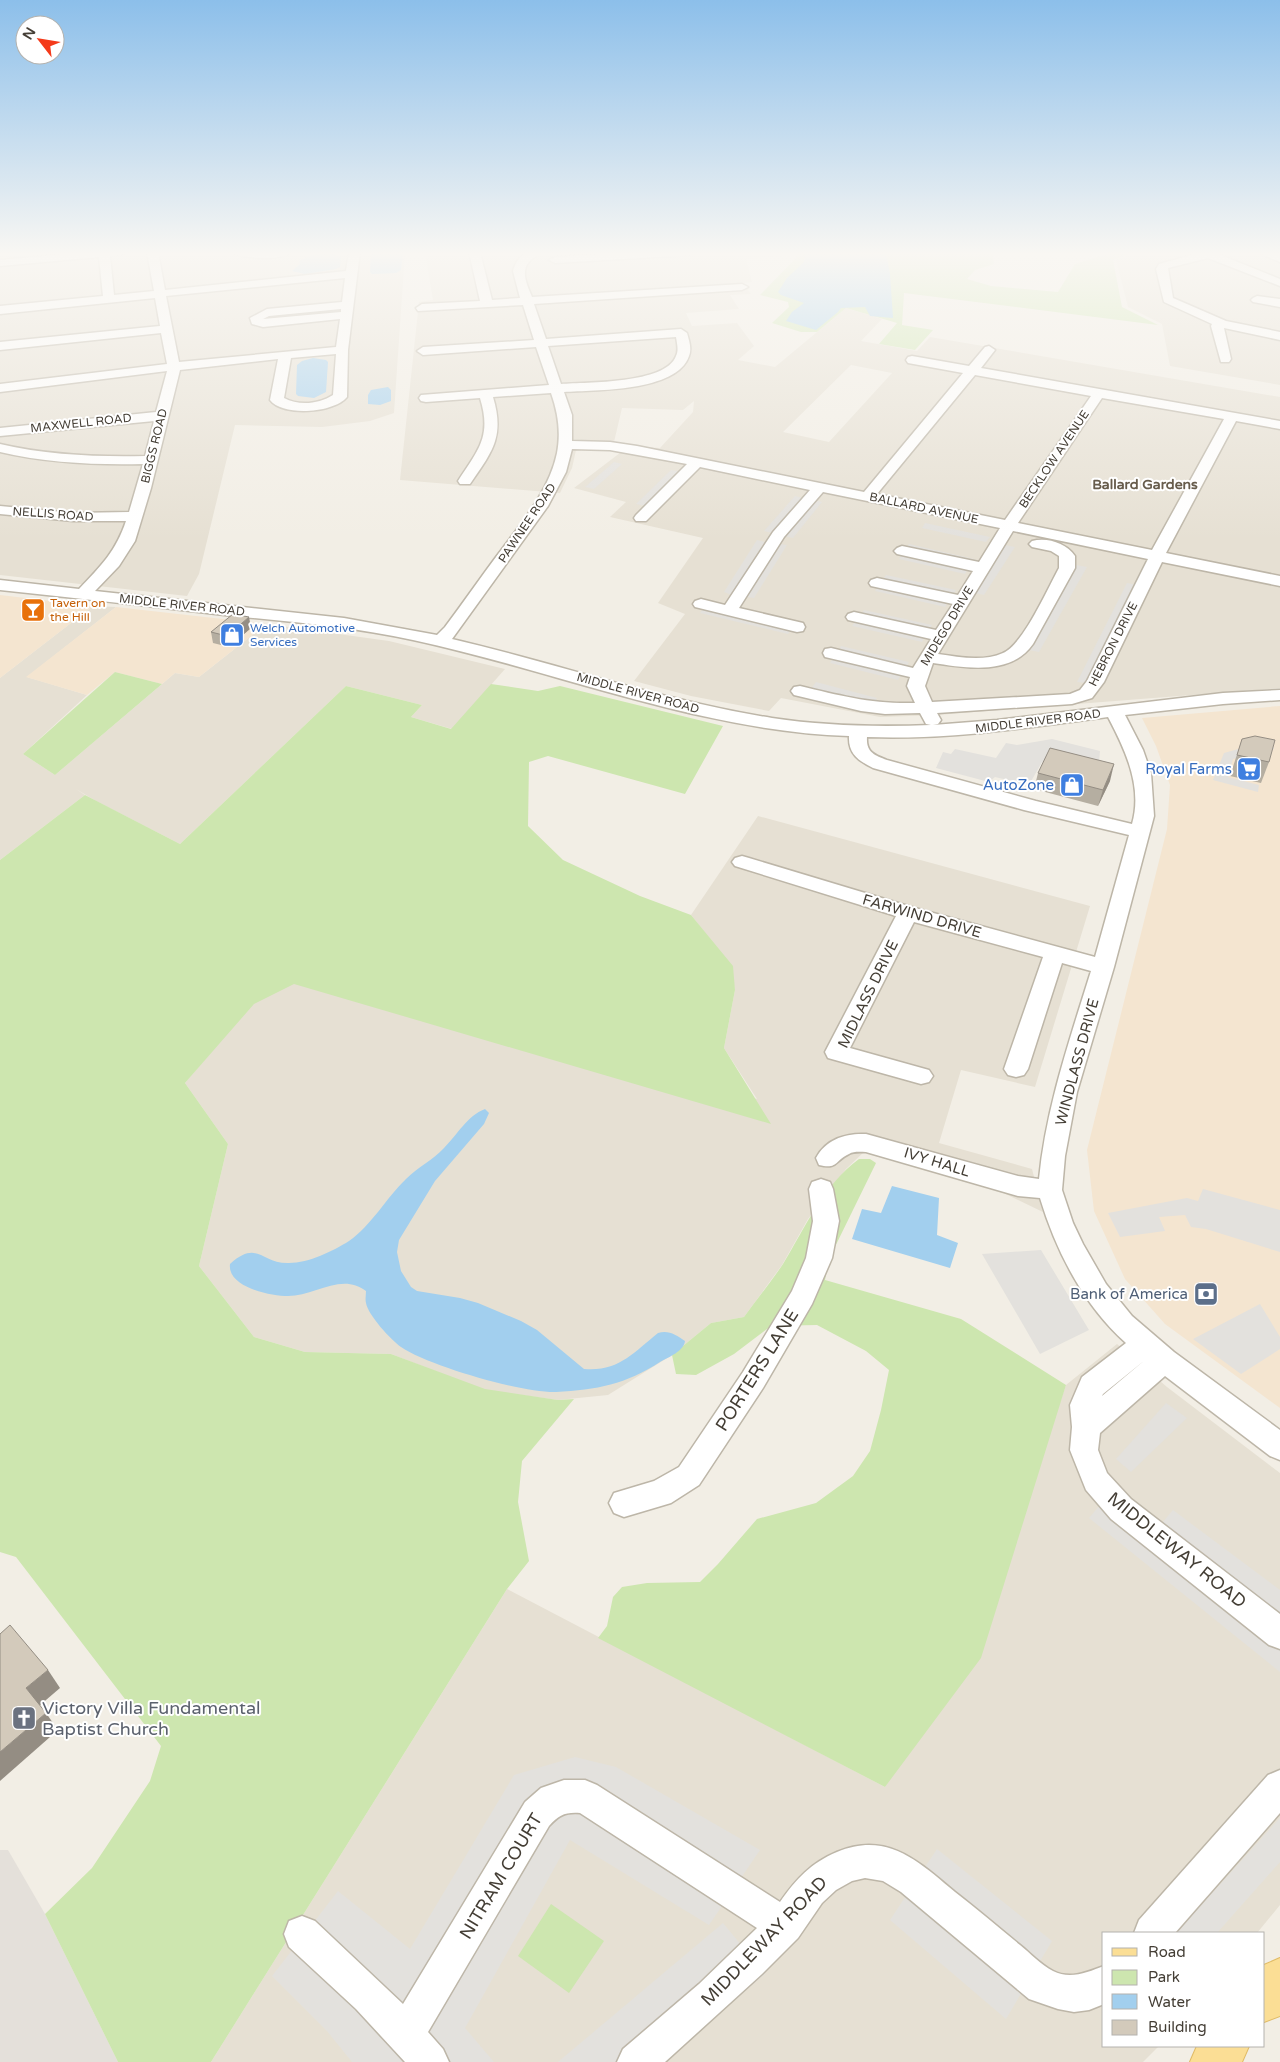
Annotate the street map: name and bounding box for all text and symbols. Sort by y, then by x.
north arrow [15,15,65,65]
text: N [19,24,39,43]
street label: BIGGS ROAD [138,407,170,485]
street label: BECKLOW AVENUE [1016,407,1092,511]
street label: MAXWELL ROAD [30,411,132,435]
district label: Ballard Gardens [1092,476,1198,493]
street label: PAWNEE ROAD [495,481,559,565]
street label: BALLARD AVENUE [868,490,980,526]
street label: NELLIS ROAD [12,504,94,524]
street label: MIDEGO DRIVE [918,583,976,668]
street label: MIDDLE RIVER ROAD [118,591,246,619]
place label: Tavern on the Hill [50,596,106,624]
bar icon: Tavern on the Hill [20,597,46,623]
street label: HEBRON DRIVE [1086,599,1141,689]
place label: Welch Automotive Services [250,621,355,649]
shop icon: Welch Automotive Services [219,622,245,648]
street label: MIDDLE RIVER ROAD [575,670,701,716]
street label: MIDDLE RIVER ROAD [974,706,1102,736]
supermarket icon: Royal Farms [1236,756,1262,782]
place label: Royal Farms [1145,760,1232,778]
shop icon: AutoZone [1059,772,1085,798]
place label: AutoZone [983,776,1054,794]
street label: FARWIND DRIVE [860,890,984,942]
street label: MIDLASS DRIVE [834,937,902,1051]
street label: WINDLASS DRIVE [1051,996,1103,1128]
street label: IVY HALL [902,1143,973,1181]
bank icon: Bank of America [1193,1281,1219,1307]
place label: Bank of America [1070,1285,1188,1303]
street label: PORTERS LANE [711,1305,803,1435]
street label: MIDDLEWAY ROAD [1103,1487,1251,1613]
place label: Victory Villa Fundamental Baptist Church [42,1697,261,1740]
church icon: Victory Villa Fundamental Baptist Church [11,1705,37,1731]
street label: NITRAM COURT [455,1809,547,1943]
street label: MIDDLEWAY ROAD [696,1871,832,2011]
legend [1102,1932,1265,2047]
text: Road [1148,1943,1186,1961]
text: Park [1148,1968,1180,1986]
text: Water [1148,1993,1191,2011]
text: Building [1148,2018,1207,2036]

